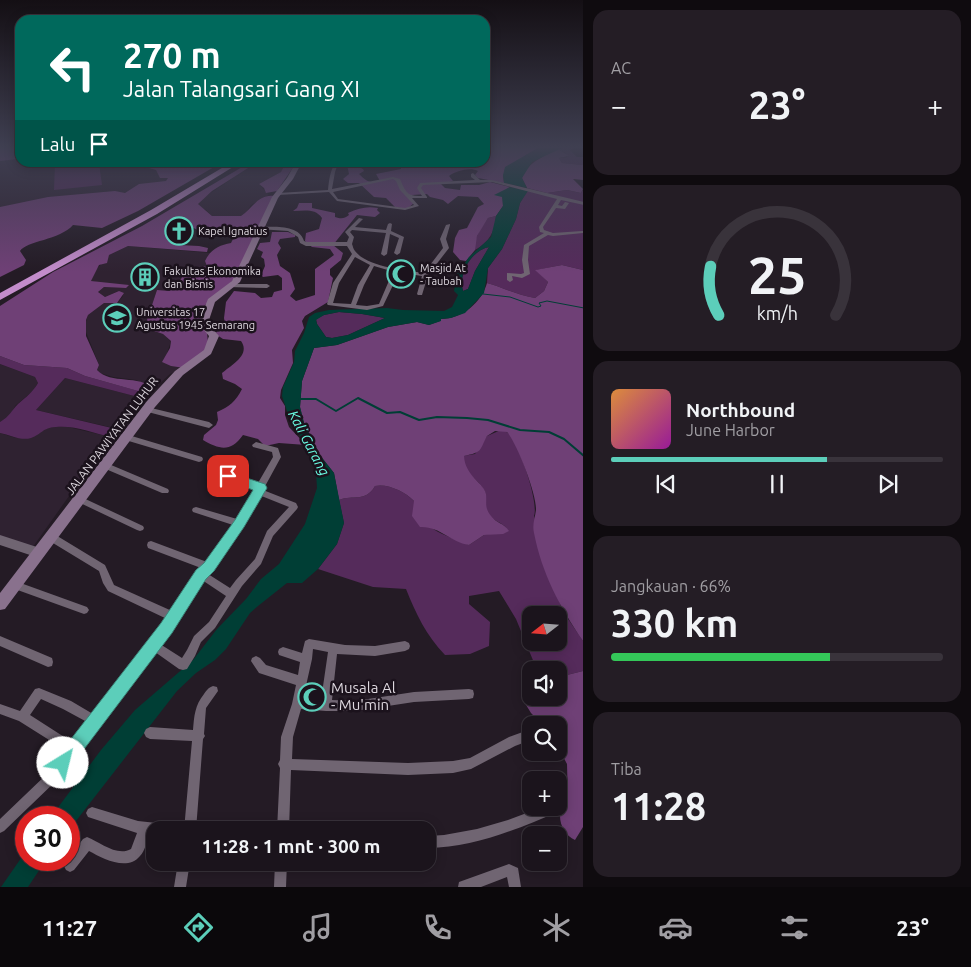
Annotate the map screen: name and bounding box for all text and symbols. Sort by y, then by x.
icon: left [40,35,105,100]
text: 270 m [123,35,221,75]
text: AC [611,59,631,77]
text: Jalan Talangsari Gang XI [123,76,360,101]
text: 23° [749,84,805,126]
text: − [611,90,627,121]
text: + [927,90,943,121]
icon: arrive [85,130,113,158]
text: Lalu [40,133,75,155]
church icon: Kapel Ignatius [164,216,194,246]
place label: Kapel Ignatius [198,225,268,237]
text: 25 [748,246,806,304]
mosque icon: Masjid At - Taubah [386,259,416,289]
building icon: Fakultas Ekonomika dan Bisnis [130,262,160,292]
place label: Masjid At - Taubah [420,262,466,287]
place label: Fakultas Ekonomika dan Bisnis [164,265,261,290]
school or university icon: Universitas 17 Agustus 1945 Semarang [102,303,132,333]
text: km/h [756,303,798,323]
place label: Universitas 17 Agustus 1945 Semarang [136,306,255,331]
street label: JALAN PAWIYATAN LUHUR [63,374,161,497]
text: Northbound [686,399,795,421]
water label: Kali Garang [285,408,333,479]
text: June Harbor [686,421,775,439]
pin [207,455,249,497]
icon: arrive [214,462,242,490]
icon: previous [652,470,680,498]
icon: pause [763,470,791,498]
icon: next [874,470,902,498]
text: Jangkauan · 66% [611,577,731,595]
text: 330 km [611,602,738,644]
north arrow [522,606,568,651]
map controls [522,606,567,871]
button: sound [522,661,567,706]
place label: Musala Al - Mu'min [331,679,396,713]
mosque icon: Musala Al - Mu'min [297,682,327,712]
button: search [522,716,567,761]
position arrow [36,736,88,788]
text: Tiba [611,760,642,778]
button: + [522,771,567,816]
text: 11:28 [611,785,706,827]
speed limit sign: 30 [15,806,80,871]
button: − [522,826,567,871]
text: 11:28 · 1 mnt · 300 m [202,835,380,857]
icon: directions [181,910,216,945]
icon: music [300,910,335,945]
icon: phone [420,910,455,945]
icon: climate [539,910,574,945]
icon: car [658,910,693,945]
icon: filters [777,910,812,945]
text: 11:27 [42,915,97,940]
text: 23° [896,915,929,940]

